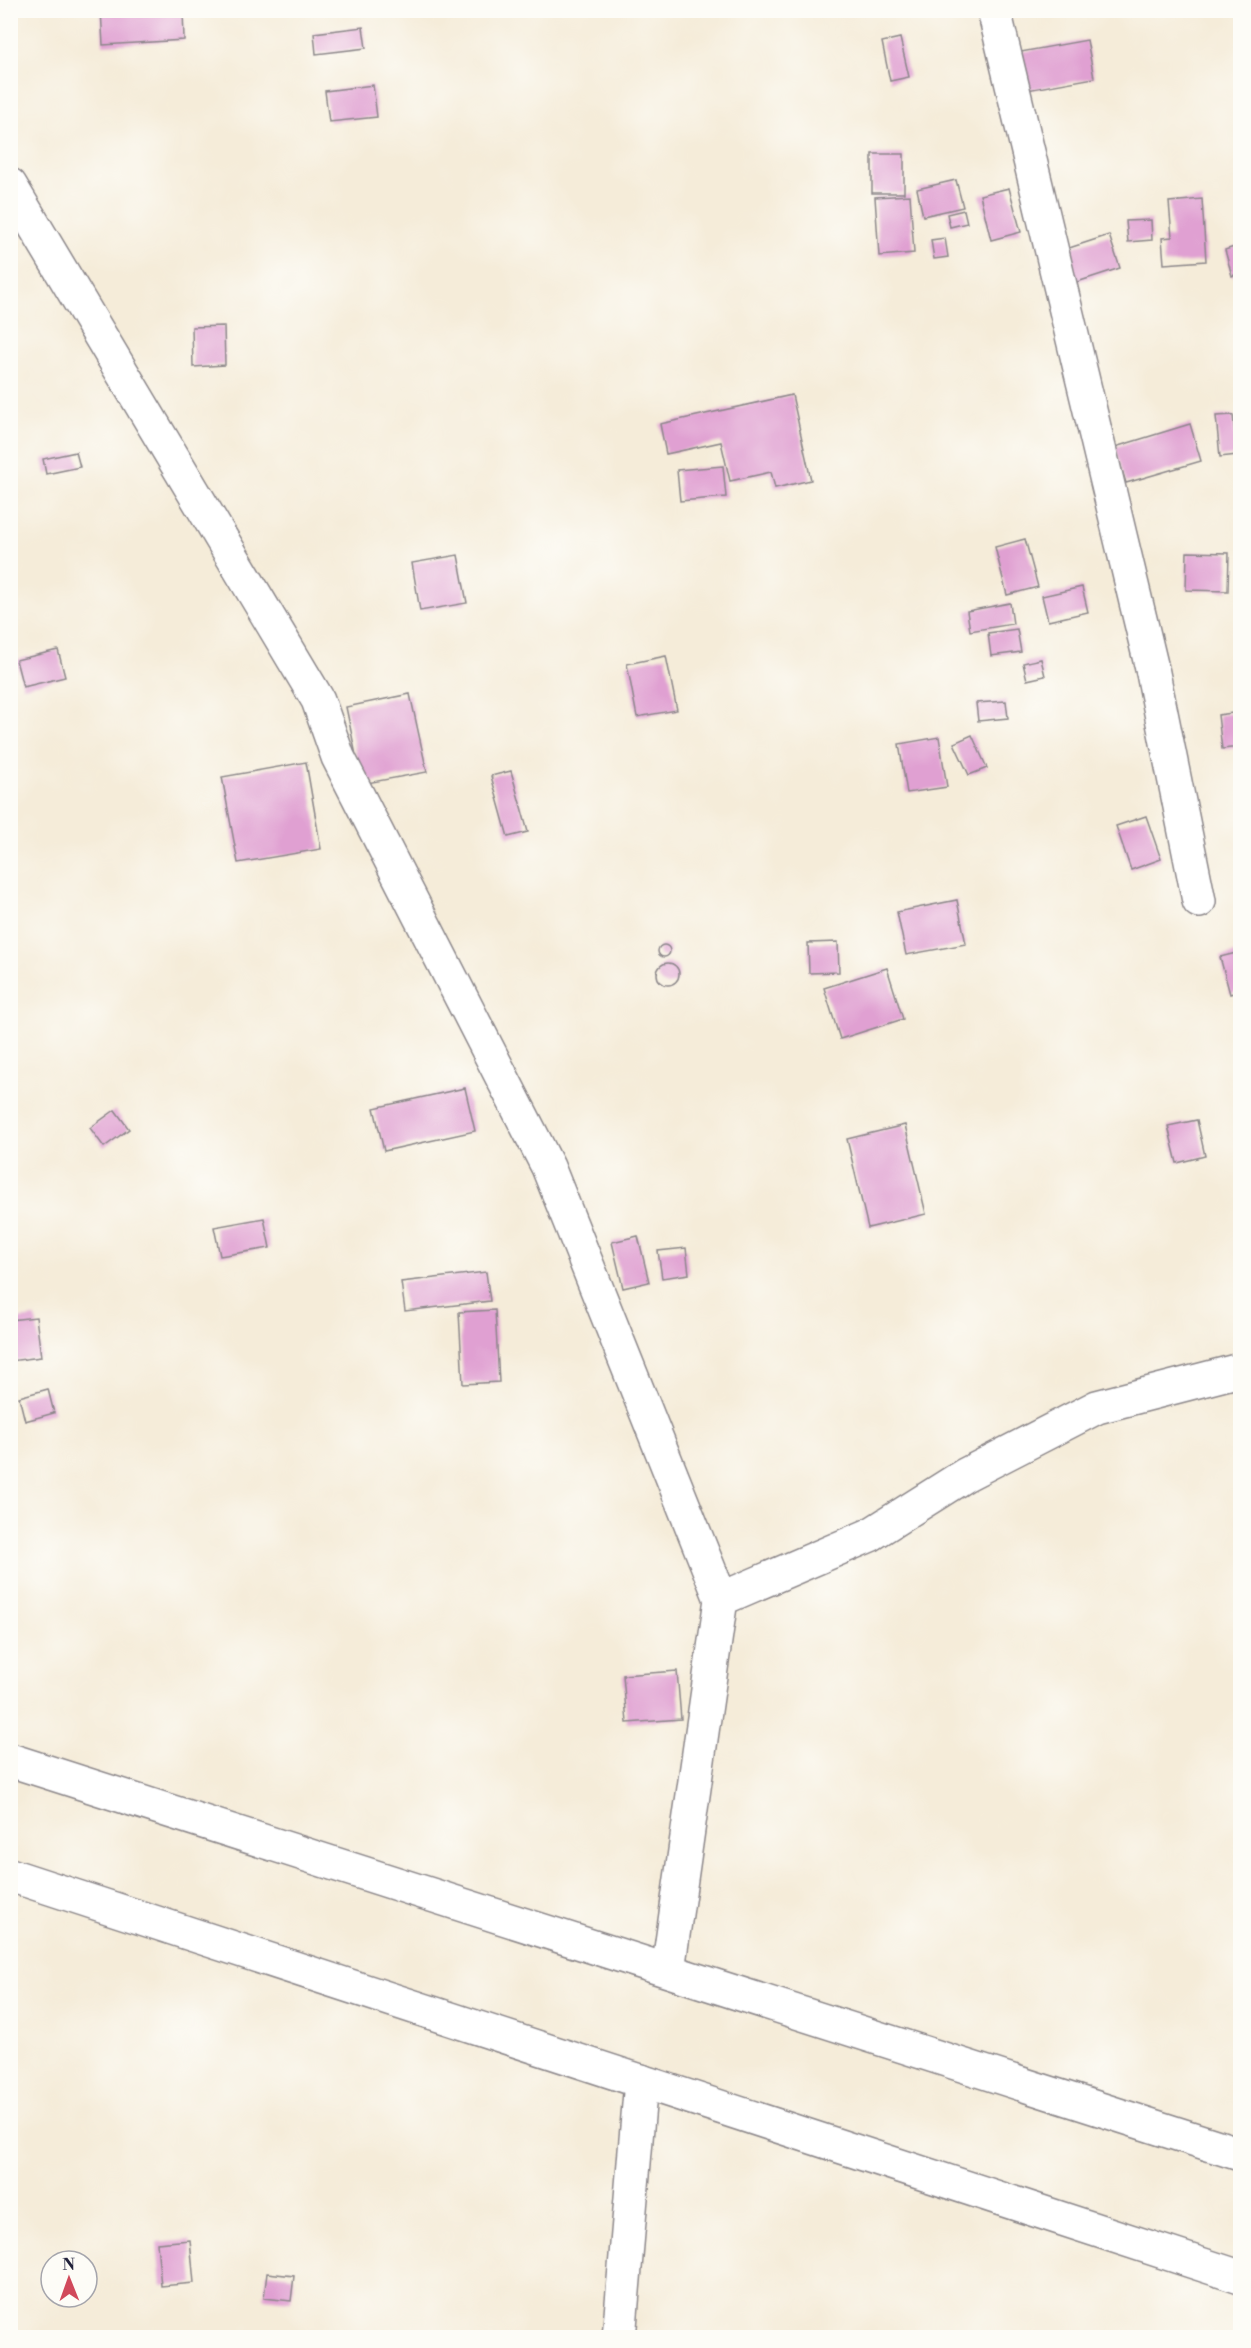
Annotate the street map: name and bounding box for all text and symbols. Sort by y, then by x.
north arrow [39,2249,99,2309]
text: N [62,2255,76,2275]

